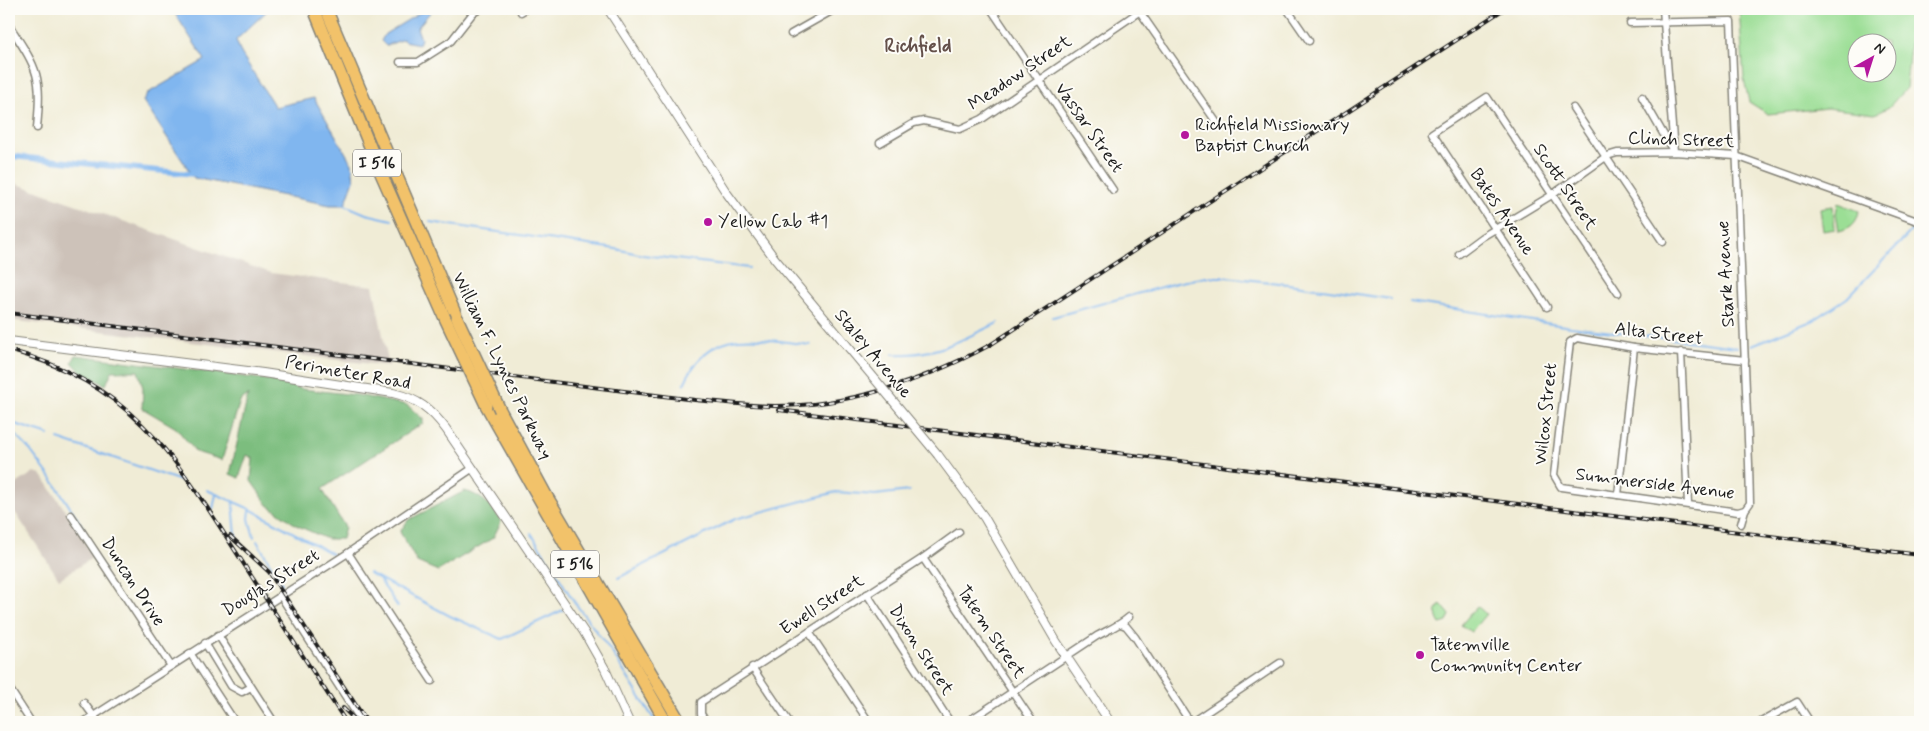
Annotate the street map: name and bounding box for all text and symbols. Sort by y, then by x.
street label: Meadow Street [964,29,1077,117]
north arrow [1846,32,1896,82]
district label: Richfield [885,34,952,59]
text: N [1870,39,1889,59]
street label: Vassar Street [1049,78,1129,178]
place label: Richfield Missionary Baptist Church [1195,113,1350,158]
street label: Clinch Street [1627,126,1735,154]
marker: Richfield Missionary Baptist Church [1179,129,1191,141]
street label: Scott Street [1527,139,1603,235]
road number: I 516 [353,150,401,177]
street label: Bates Avenue [1464,164,1540,260]
place label: Yellow Cab #1 [718,210,828,234]
marker: Yellow Cab #1 [702,216,714,228]
street label: Stark Avenue [1711,220,1741,328]
street label: William F. Lynes Parkway [446,268,558,464]
street label: Staley Avenue [829,304,917,404]
street label: Alta Street [1614,317,1704,351]
street label: Perimeter Road [283,350,413,396]
street label: Wilcox Street [1529,362,1563,466]
street label: Summerside Avenue [1574,462,1736,506]
street label: Duncan Drive [95,533,171,631]
street label: Douglas Street [218,543,325,624]
road number: I 516 [551,550,599,578]
street label: Ewell Street [775,569,869,641]
street label: Tatem Street [951,581,1031,683]
street label: Dixon Street [883,600,959,700]
place label: Tatemville Community Center [1430,633,1583,678]
marker: Tatemville Community Center [1414,649,1426,661]

